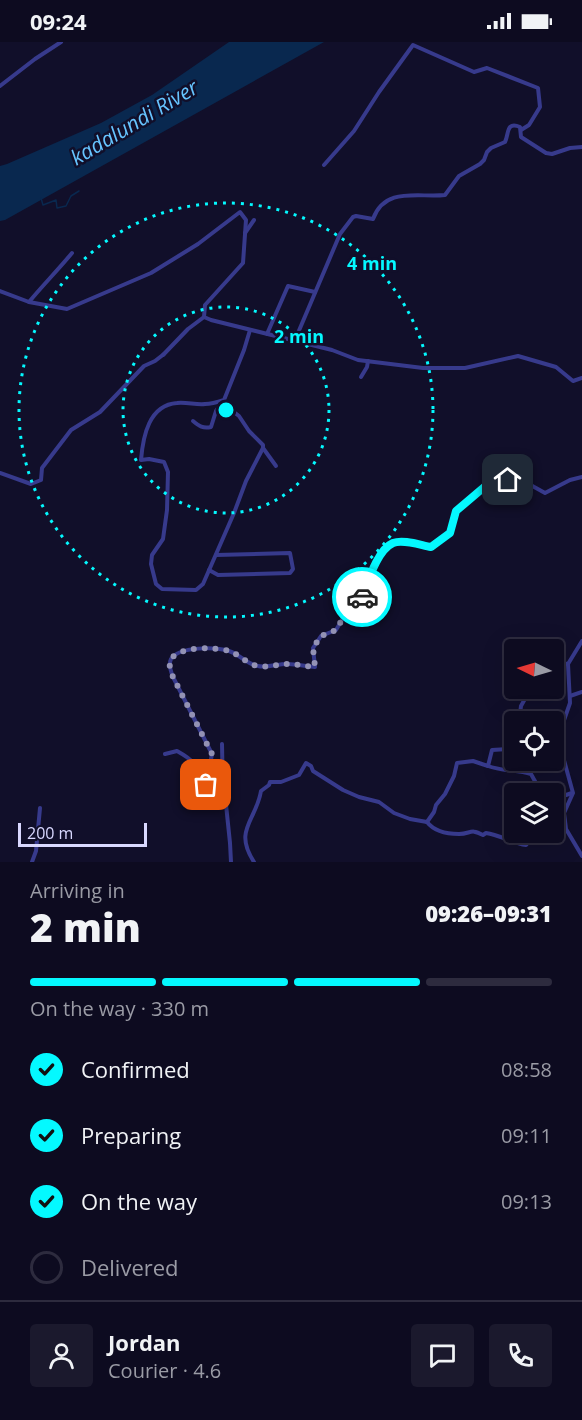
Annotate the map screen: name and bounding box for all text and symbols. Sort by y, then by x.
text: 09:24 [30,6,87,36]
water label: kadalundi River [65,72,204,171]
text: 4 min [347,251,397,275]
text: 2 min [274,324,324,348]
centre of rings [216,400,236,420]
pin [482,454,533,505]
icon: home [491,463,524,496]
courier [332,567,392,627]
icon: car [346,581,379,614]
north arrow [504,639,564,699]
map controls [504,639,564,843]
button: locate [504,711,564,771]
pin [180,759,231,810]
icon: bag [189,768,222,801]
button: layers [504,783,564,843]
scale bar [18,820,147,848]
text: 200 m [27,822,73,844]
text: Arriving in [30,877,125,904]
text: 09:26–09:31 [425,898,552,928]
text: 2 min [30,900,141,953]
text: On the way · 330 m [30,995,209,1022]
icon: check [30,1053,63,1086]
text: Confirmed [81,1054,190,1084]
text: 08:58 [501,1056,552,1083]
icon: check [30,1119,63,1152]
text: Preparing [81,1120,181,1150]
text: 09:11 [501,1122,552,1149]
icon: check [30,1185,63,1218]
text: On the way [81,1186,197,1216]
text: 09:13 [501,1188,552,1215]
text: Delivered [81,1252,179,1282]
button: person [30,1324,93,1387]
button: chat [411,1324,474,1387]
button: phone [489,1324,552,1387]
text: Jordan [108,1327,181,1357]
text: Courier · 4.6 [108,1357,221,1384]

